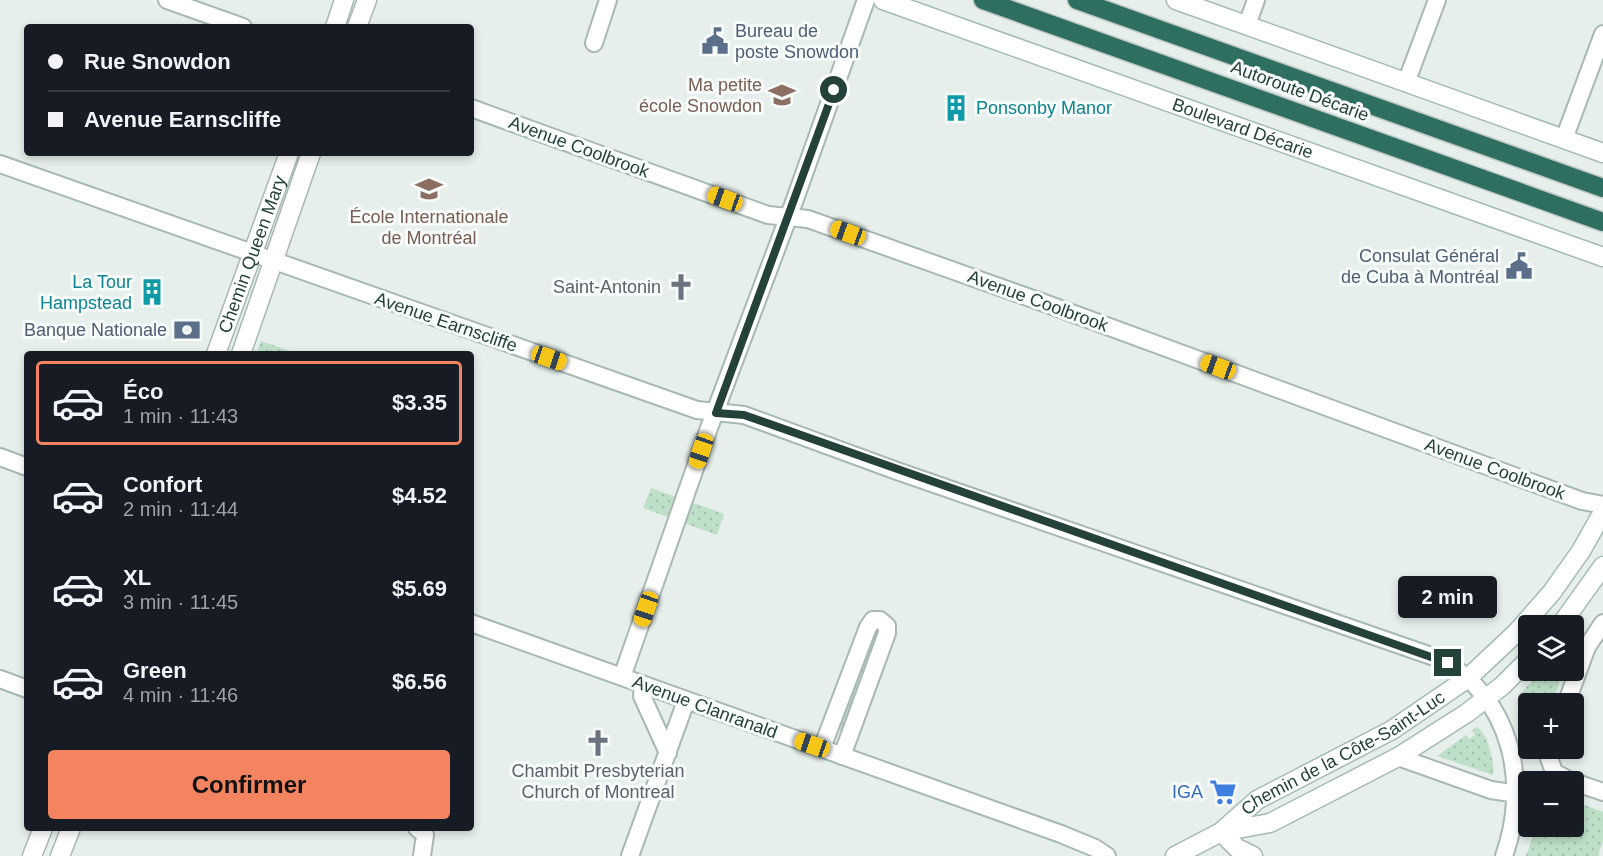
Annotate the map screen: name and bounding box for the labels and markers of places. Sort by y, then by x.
place label: Bureau de poste Snowdon [735,21,859,62]
public building icon: Bureau de poste Snowdon [700,26,730,56]
place label: Ma petite école Snowdon [639,75,762,116]
school or university icon: Ma petite école Snowdon [767,80,797,110]
building icon: Ponsonby Manor [941,93,971,123]
place label: Ponsonby Manor [976,98,1112,118]
school or university icon: École Internationale de Montréal [414,174,444,204]
place label: École Internationale de Montréal [349,207,509,248]
place label: Consulat Général de Cuba à Montréal [1341,246,1499,287]
public building icon: Consulat Général de Cuba à Montréal [1504,251,1534,281]
place label: La Tour Hampstead [40,272,132,313]
church icon: Saint-Antonin [666,272,696,302]
building icon: La Tour Hampstead [137,277,167,307]
place label: Saint-Antonin [553,277,661,297]
bank icon: Banque Nationale [172,315,202,345]
place label: Banque Nationale [24,320,167,340]
church icon: Chambit Presbyterian Church of Montreal [583,728,613,758]
place label: Chambit Presbyterian Church of Montreal [511,761,685,802]
supermarket icon: IGA [1208,777,1238,807]
place label: IGA [1172,782,1203,802]

